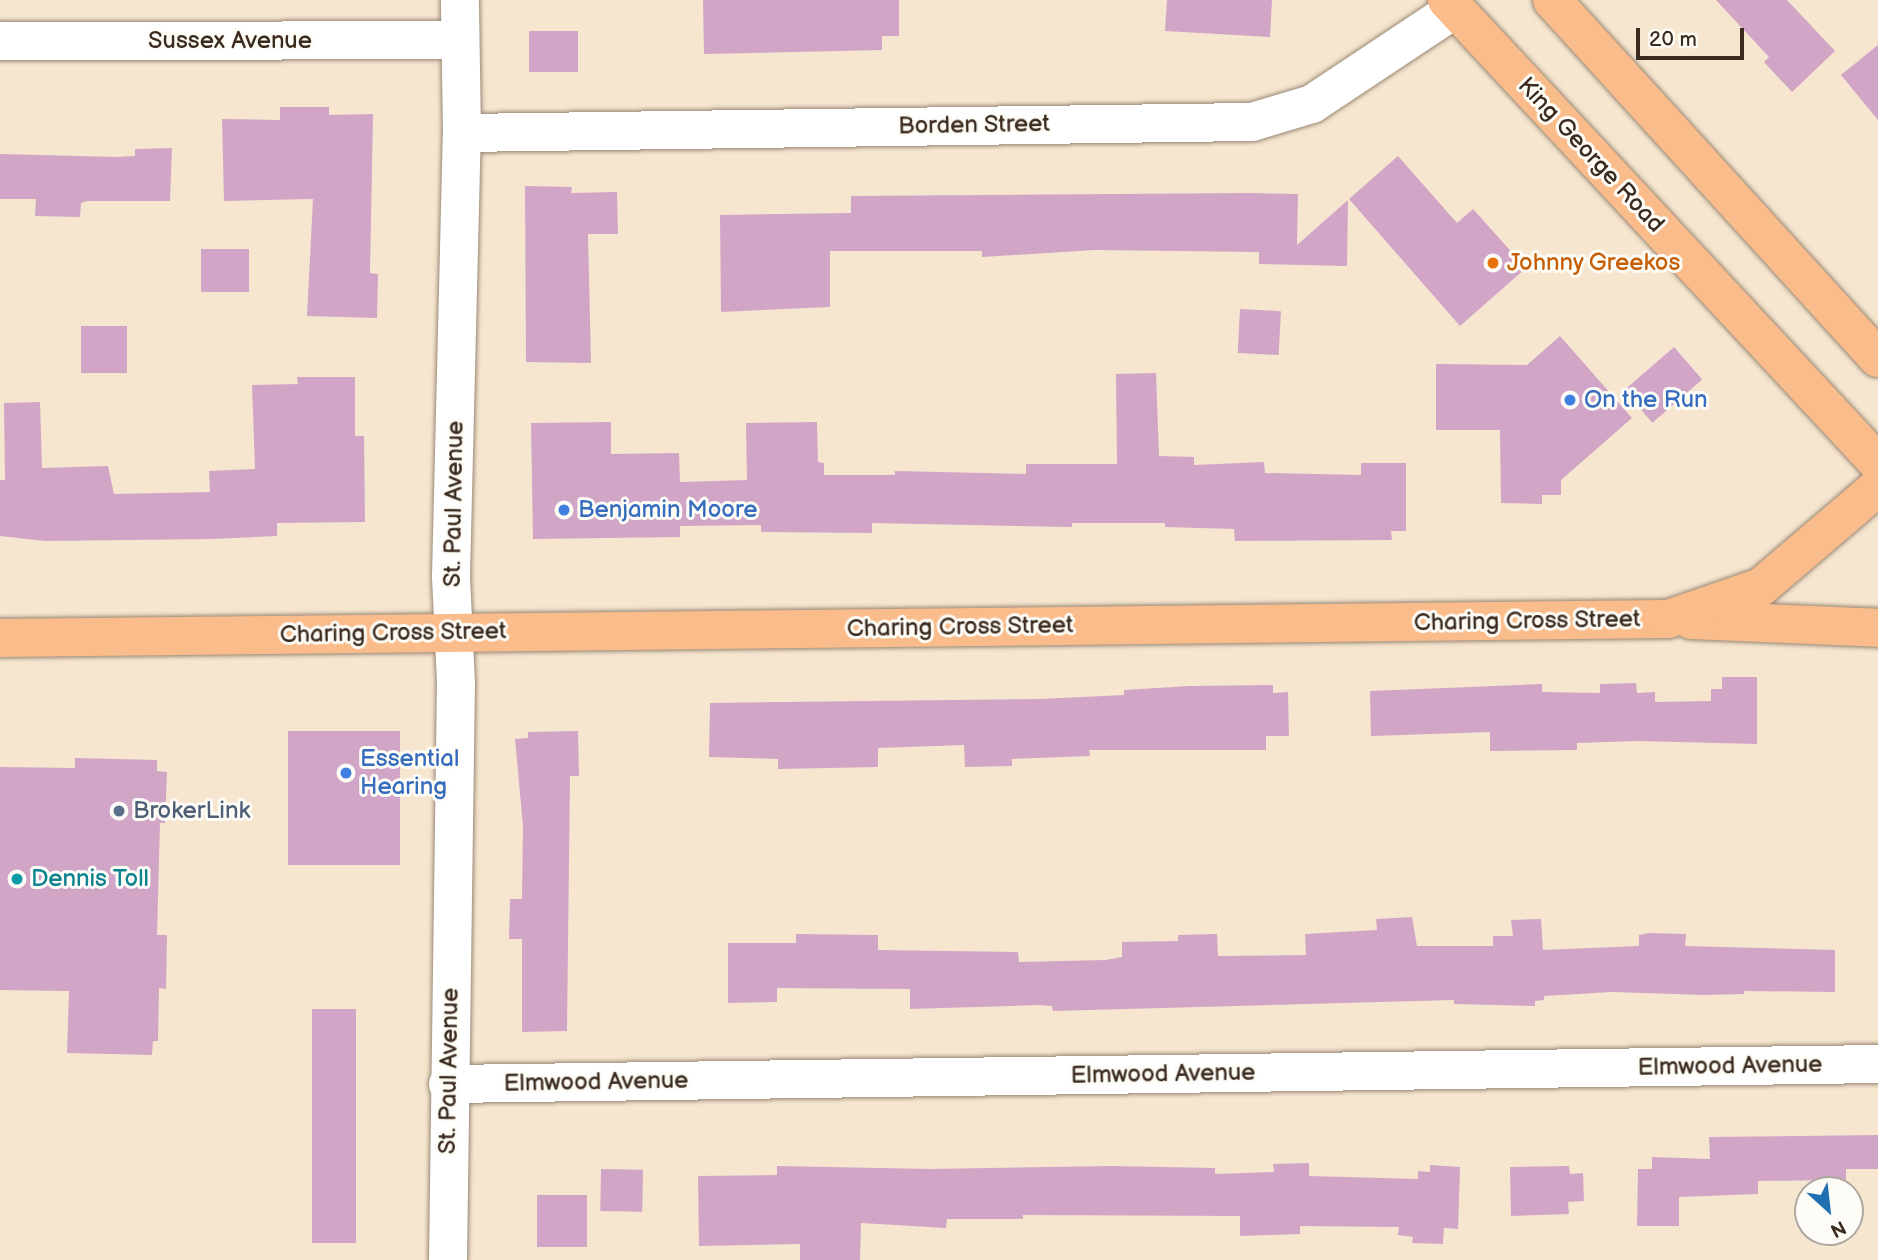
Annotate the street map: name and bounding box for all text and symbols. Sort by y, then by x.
scale bar [1640,14,1748,58]
street label: Sussex Avenue [148,27,312,55]
text: 20 m [1649,27,1697,52]
street label: King George Road [1512,71,1670,239]
street label: Borden Street [898,109,1050,141]
place label: Johnny Greekos [1507,249,1682,277]
marker: Johnny Greekos [1485,255,1501,271]
place label: On the Run [1584,386,1708,414]
marker: On the Run [1562,392,1578,408]
street label: St. Paul Avenue [438,421,470,587]
place label: Benjamin Moore [578,496,757,524]
marker: Benjamin Moore [556,502,572,518]
street label: Charing Cross Street [1413,605,1641,637]
street label: Charing Cross Street [846,611,1074,643]
street label: Charing Cross Street [279,617,507,649]
place label: Essential Hearing [360,745,459,801]
marker: Essential Hearing [338,765,354,781]
place label: BrokerLink [133,797,250,825]
marker: BrokerLink [111,803,127,819]
place label: Dennis Toll [31,865,150,893]
marker: Dennis Toll [9,871,25,887]
street label: St. Paul Avenue [433,988,465,1154]
street label: Elmwood Avenue [1637,1050,1823,1082]
street label: Elmwood Avenue [1070,1058,1256,1090]
street label: Elmwood Avenue [503,1066,689,1098]
north arrow [1794,1176,1864,1246]
text: N [1826,1215,1849,1242]

